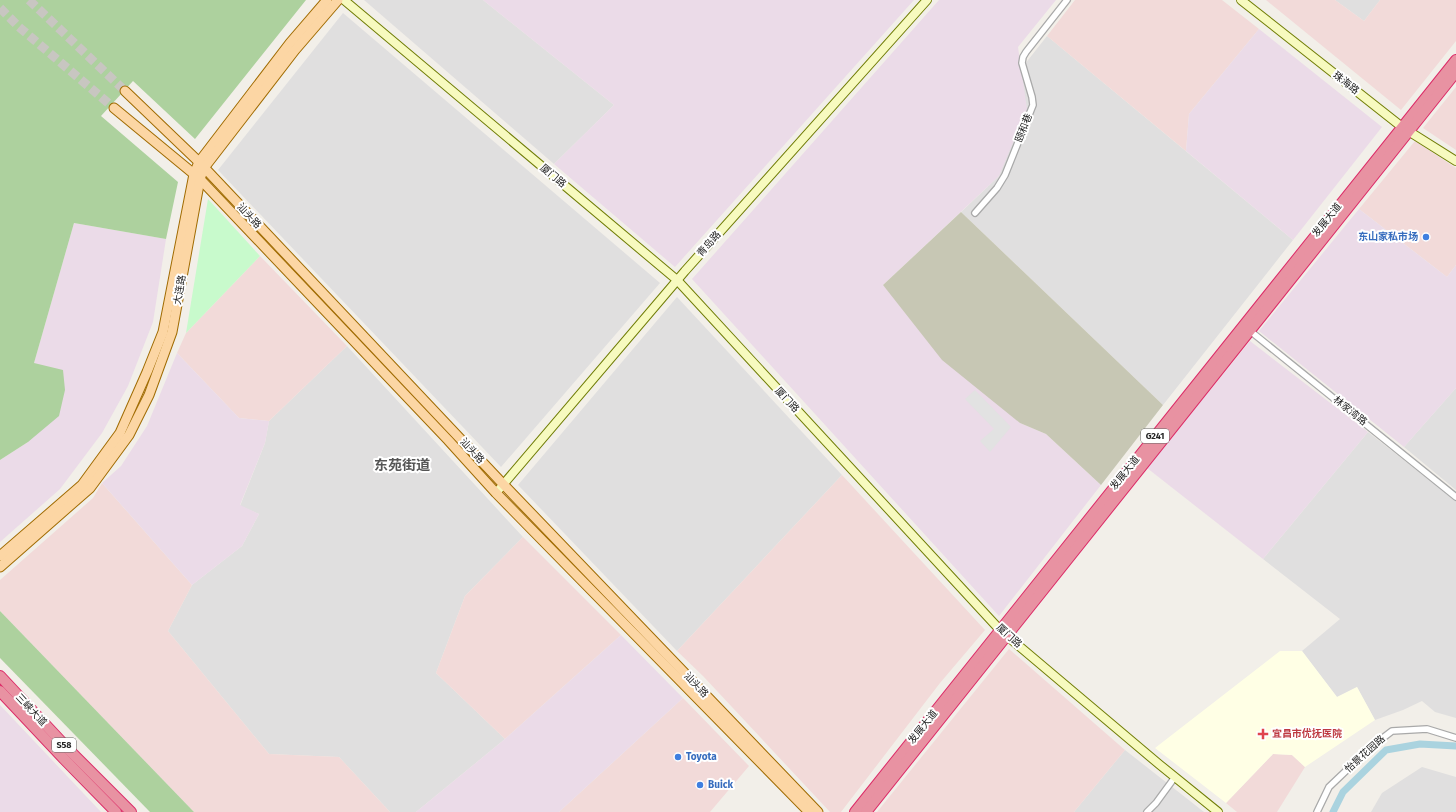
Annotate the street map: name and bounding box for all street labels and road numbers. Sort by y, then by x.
street label: 珠海路 [1330,69,1362,97]
street label: 颐和巷 [1013,112,1035,144]
street label: 厦门路 [538,162,568,190]
street label: 汕头路 [234,201,264,231]
street label: 发展大道 [1310,201,1344,239]
street label: 青岛路 [695,229,723,259]
street label: 大连路 [171,274,189,306]
street label: 厦门路 [772,385,802,415]
street label: 林家湾路 [1331,394,1369,428]
road number: G241 [1141,429,1169,443]
street label: 汕头路 [457,436,487,466]
street label: 发展大道 [1108,454,1142,492]
street label: 厦门路 [994,622,1024,650]
street label: 汕头路 [681,670,711,700]
street label: 三峡大道 [13,691,49,729]
street label: 发展大道 [906,708,940,746]
street label: 怡景花园路 [1342,733,1388,775]
road number: S58 [52,738,76,752]

